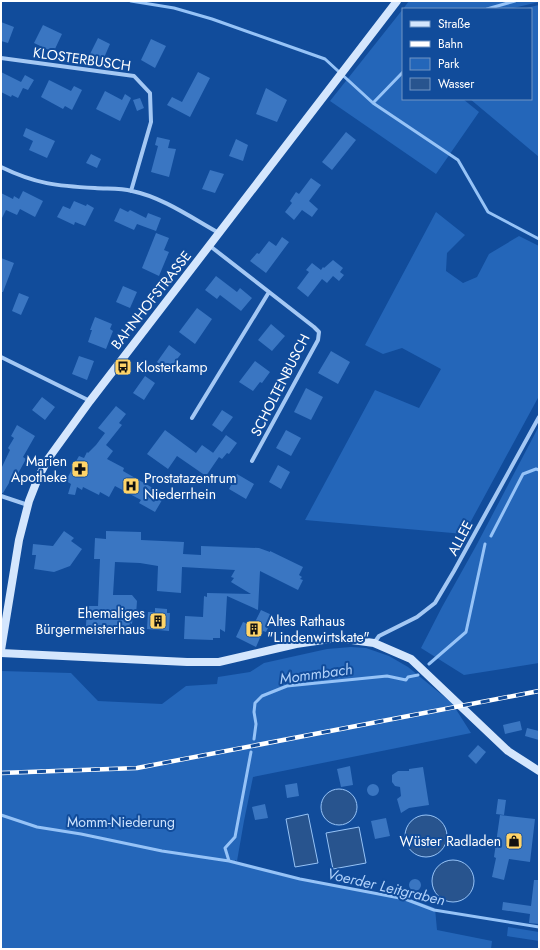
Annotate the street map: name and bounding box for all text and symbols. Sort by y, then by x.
legend [402,8,532,100]
text: Straße [438,15,470,33]
text: Bahn [438,35,463,53]
street label: KLOSTERBUSCH [32,42,132,76]
text: Park [438,55,460,73]
text: Wasser [438,75,475,93]
street label: BAHNHOFSTRASSE [106,247,196,353]
street label: SCHOLTENBUSCH [246,330,314,440]
bus stop icon: Klosterkamp [113,357,133,377]
place label: Klosterkamp [136,357,208,377]
place label: Marien Apotheke [11,451,67,487]
pharmacy icon: Marien Apotheke [70,459,90,479]
place label: Prostatazentrum Niederrhein [144,468,237,504]
hospital icon: Prostatazentrum Niederrhein [121,476,141,496]
street label: ALLEE [442,517,478,559]
place label: Ehemaliges Bürgermeisterhaus [35,603,145,639]
building icon: Ehemaliges Bürgermeisterhaus [148,611,168,631]
place label: Altes Rathaus "Lindenwirtskate" [267,611,370,647]
building icon: Altes Rathaus "Lindenwirtskate" [244,619,264,639]
water label: Mommbach [278,658,354,690]
park label: Momm-Niederung [67,812,175,832]
place label: Wüster Radladen [400,831,501,851]
shop icon: Wüster Radladen [504,831,524,851]
water label: Voerder Leitgraben [325,863,447,911]

